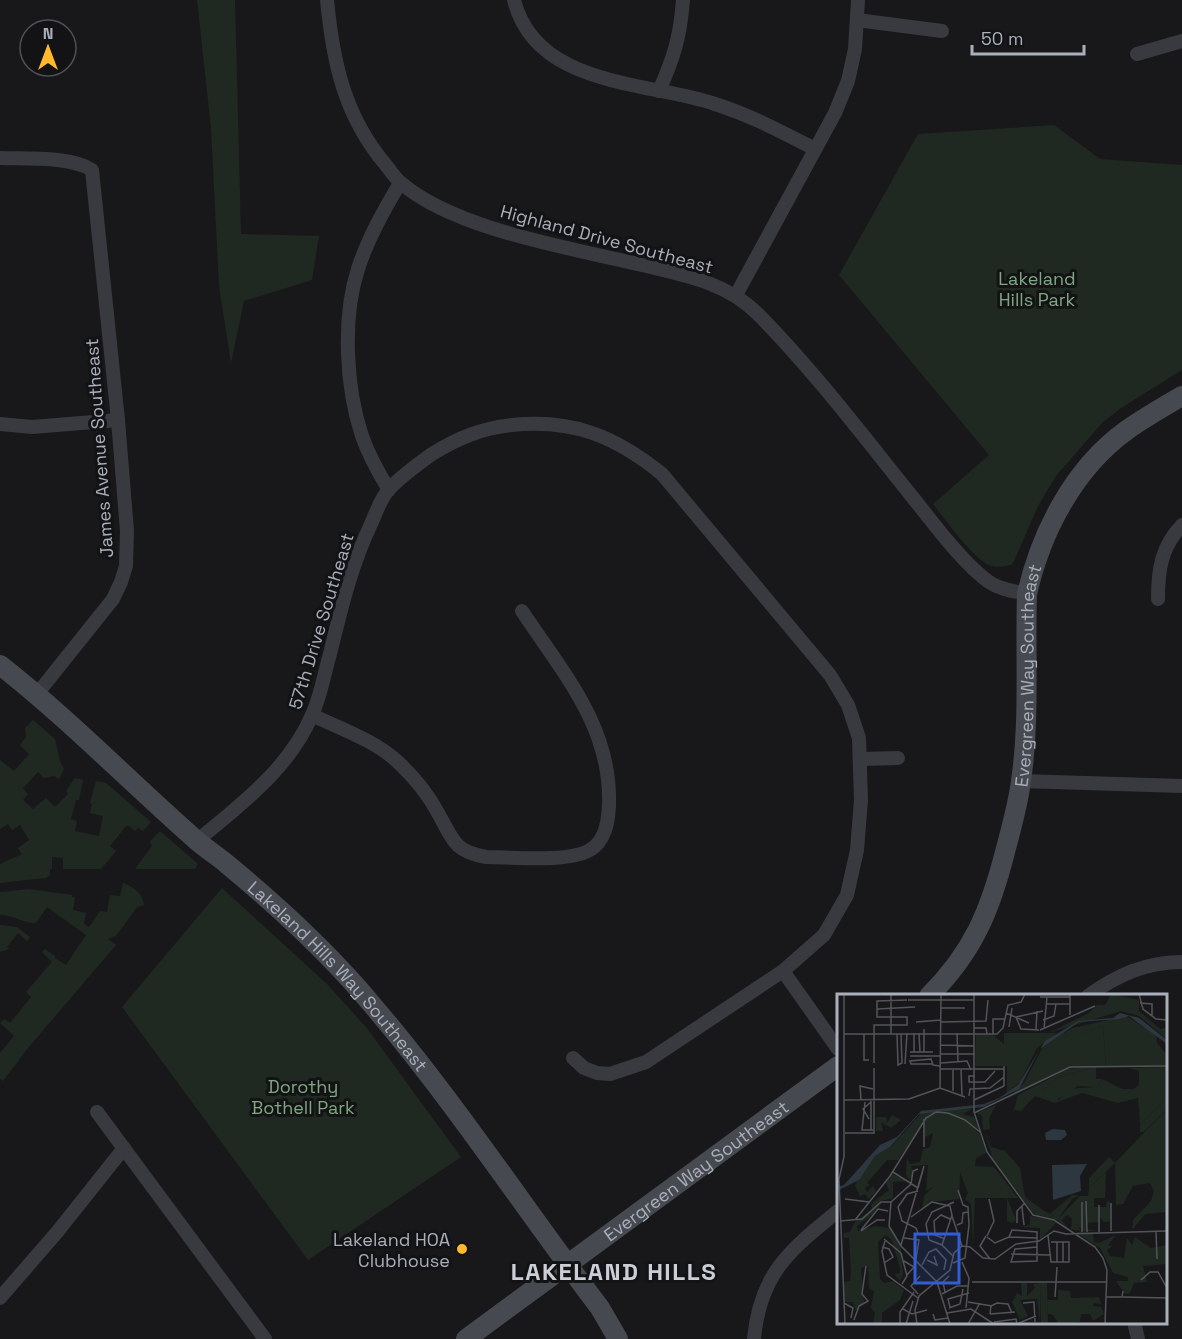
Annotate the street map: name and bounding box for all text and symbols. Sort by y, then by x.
north arrow [18,18,78,78]
scale bar [972,18,1084,56]
text: N [43,23,53,44]
text: 50 m [981,27,1023,50]
street label: Highland Drive Southeast [498,199,716,279]
park label: Lakeland Hills Park [998,267,1076,311]
street label: James Avenue Southeast [80,338,118,558]
street label: 57th Drive Southeast [283,530,359,712]
street label: Evergreen Way Southeast [1009,561,1046,788]
street label: Lakeland Hills Way Southeast [243,875,433,1076]
inset map [837,994,1167,1324]
park label: Dorothy Bothell Park [251,1075,355,1119]
street label: Evergreen Way Southeast [599,1095,793,1246]
place label: Lakeland HOA Clubhouse [333,1228,450,1272]
marker: Lakeland HOA Clubhouse [455,1242,469,1256]
district label: LAKELAND HILLS [511,1256,717,1287]

